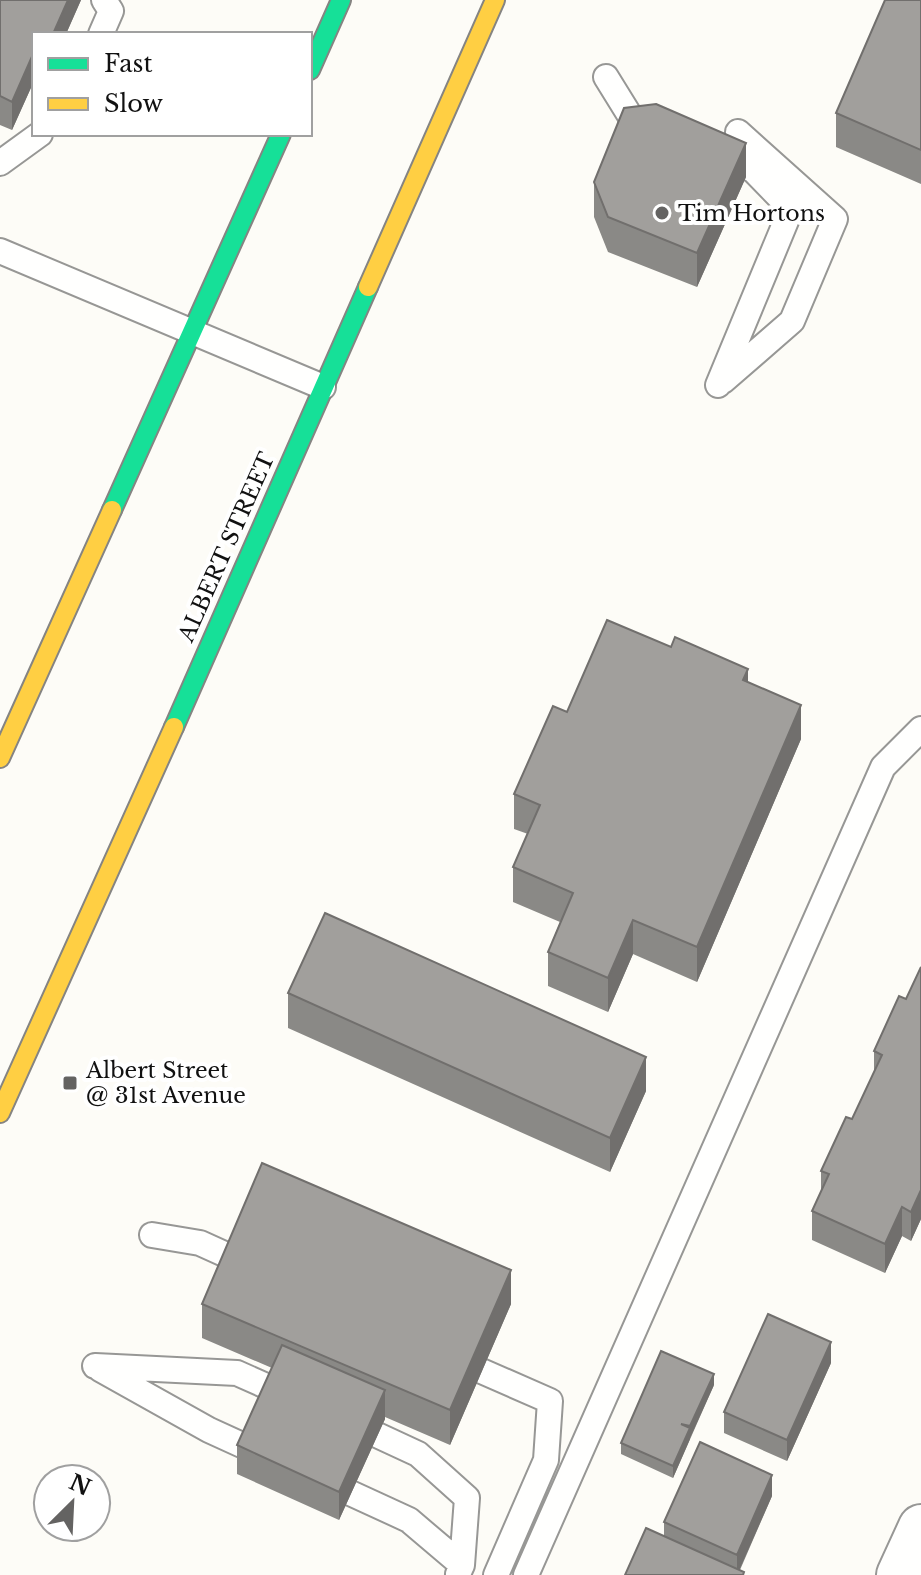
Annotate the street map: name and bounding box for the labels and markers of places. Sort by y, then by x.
place label: Tim Hortons [678,200,825,227]
marker: Tim Hortons [653,204,671,222]
place label: Albert Street @ 31st Avenue [85,1057,246,1109]
marker: Albert Street @ 31st Avenue [61,1074,79,1092]

